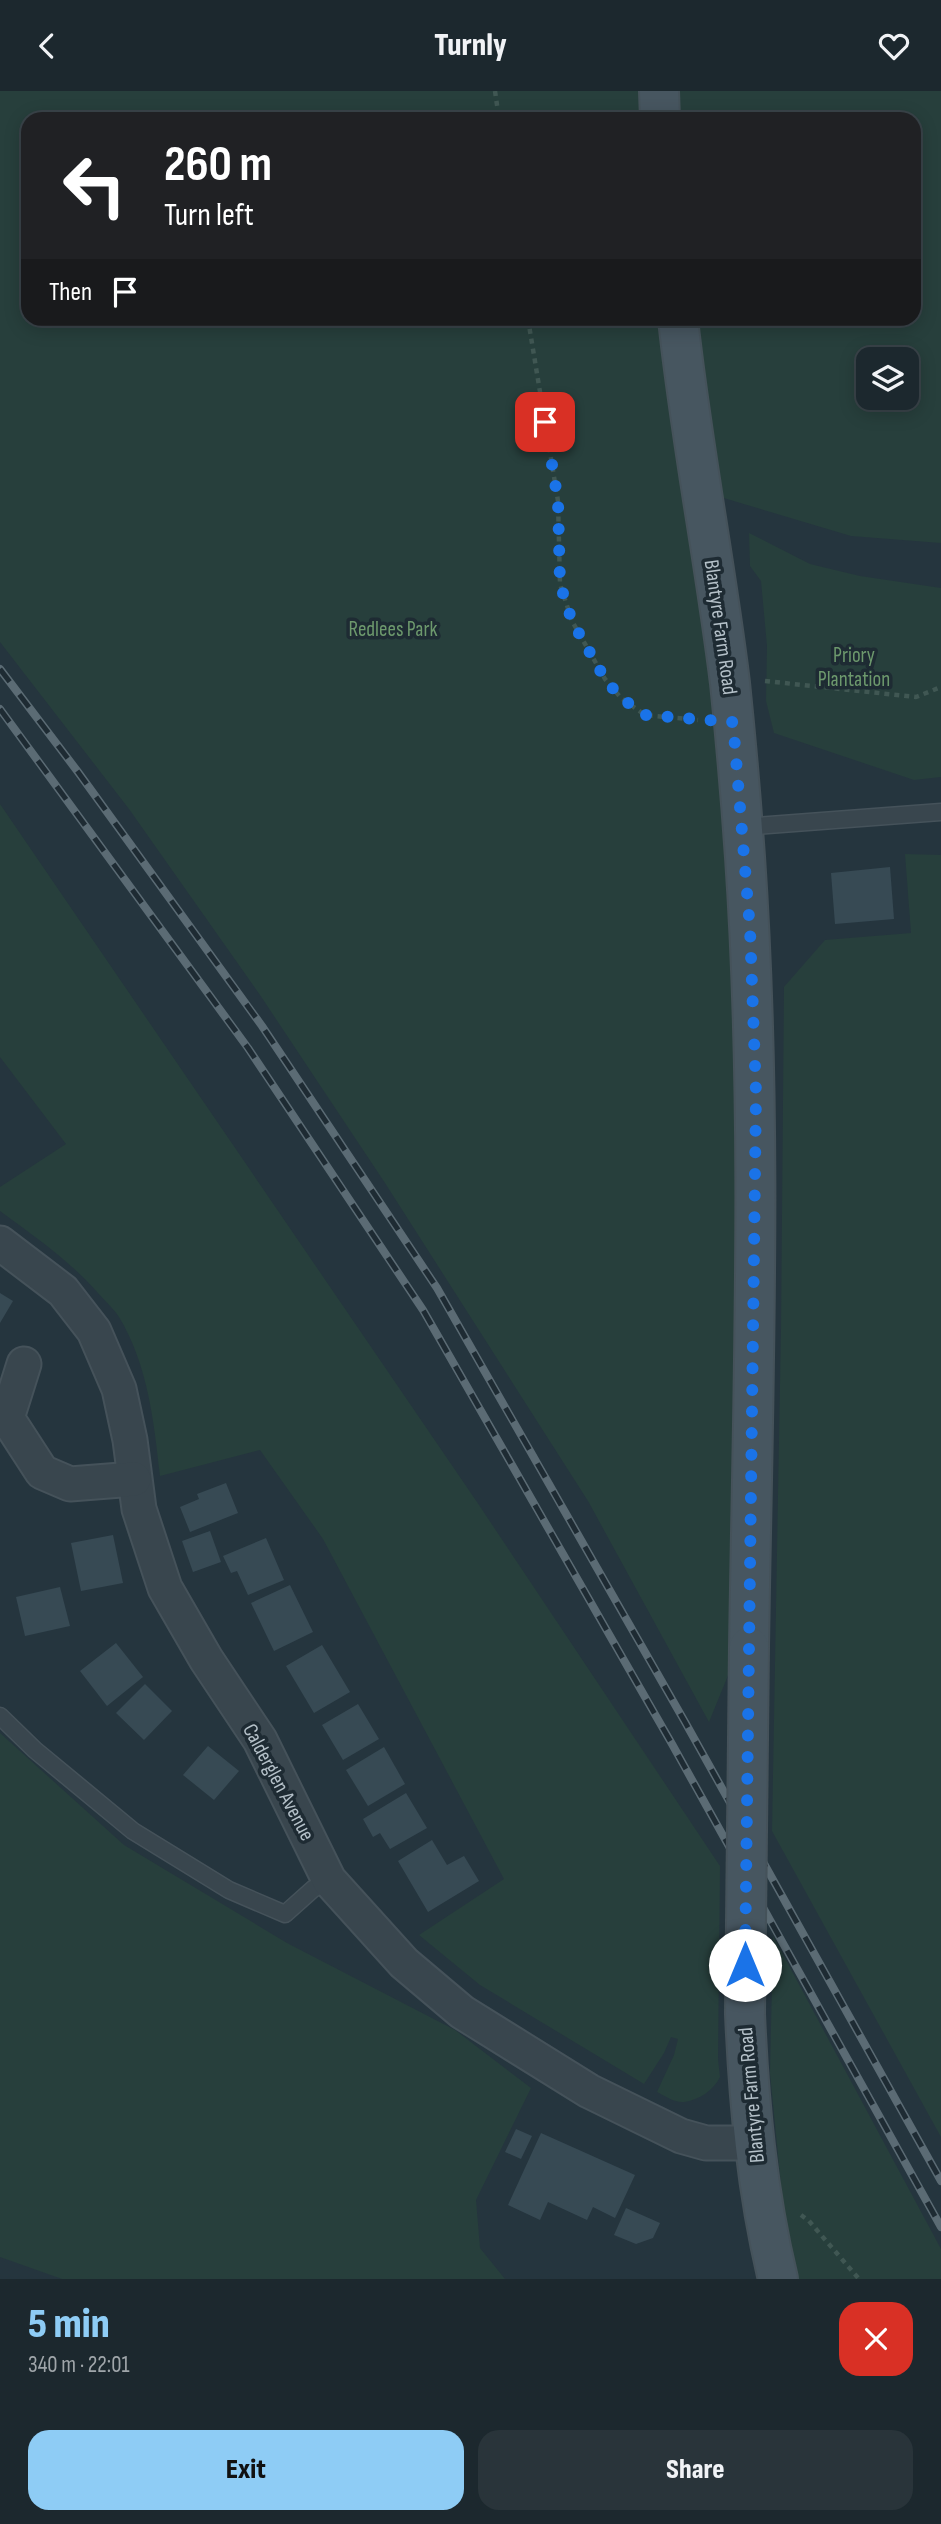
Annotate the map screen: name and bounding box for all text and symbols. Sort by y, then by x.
text: Turnly [434,26,507,65]
icon: back [28,27,66,65]
icon: heart [875,27,913,65]
text: 260 m [164,136,272,195]
icon: left [49,140,140,231]
text: Turn left [164,196,254,235]
icon: arrive [106,273,144,311]
text: Then [49,277,92,308]
map controls [856,347,919,410]
button: layers [856,347,919,410]
pin [515,392,575,452]
icon: arrive [526,403,564,441]
street label: Blantyre Farm Road [699,558,742,696]
park label: Redlees Park [348,617,438,642]
park label: Priory Plantation [818,643,890,692]
street label: Calderglen Avenue [237,1719,320,1845]
position arrow [708,1928,782,2002]
street label: Blantyre Farm Road [733,2026,770,2164]
text: 5 min [28,2299,110,2350]
button: close [839,2302,913,2376]
text: 340 m · 22:01 [28,2351,129,2379]
button: Exit [28,2430,464,2510]
button: Share [478,2430,913,2510]

